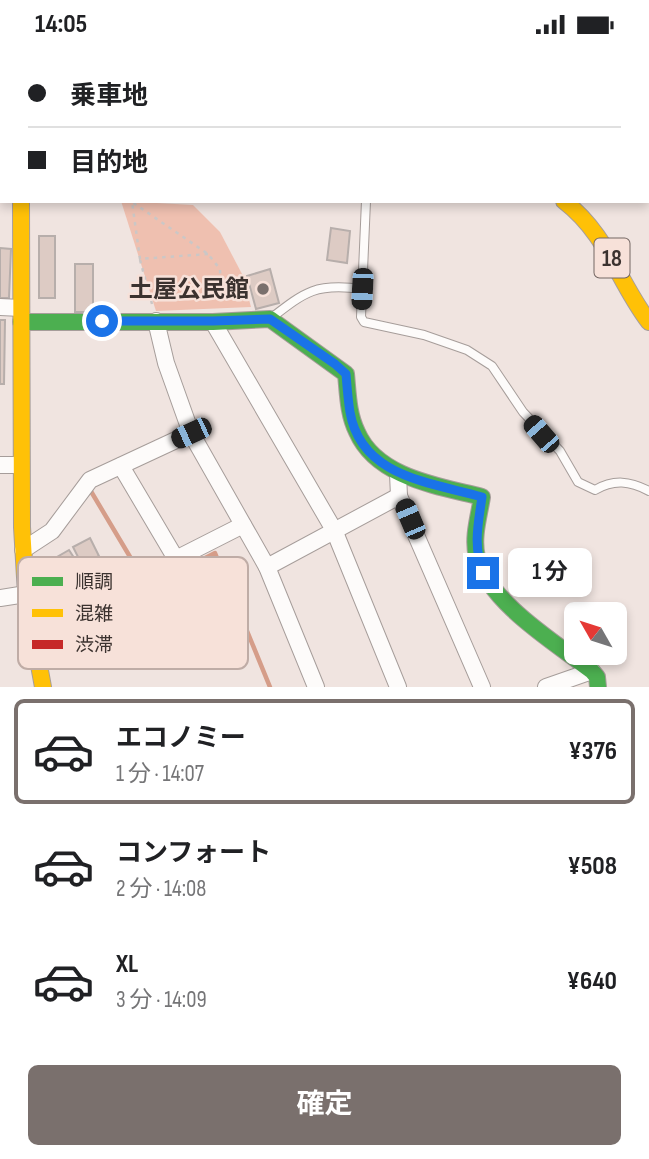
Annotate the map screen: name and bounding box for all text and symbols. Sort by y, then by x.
text: 14:05 [35,9,87,40]
text: 乗車地 [70,81,148,112]
text: 目的地 [70,148,148,179]
road number: 18 [594,239,630,278]
car [351,267,374,311]
place label: 土屋公民館 [129,275,249,304]
marker: 土屋公民館 [255,281,271,297]
route start [86,305,118,337]
car [520,411,563,457]
car [168,415,215,451]
car [393,496,428,542]
callout: 1 分 [508,549,592,597]
legend [18,557,248,669]
route end [467,557,499,589]
text: 1 分 [532,558,568,586]
text: 順調 [75,571,113,594]
north arrow [564,602,626,665]
map controls [564,602,627,665]
text: 混雑 [75,603,113,626]
text: 渋滞 [75,634,113,657]
icon: car [32,720,95,783]
text: エコノミー [116,723,246,754]
text: ¥376 [568,736,617,767]
text: 1 分 · 14:07 [116,760,204,788]
icon: car [32,835,95,898]
text: コンフォート [116,838,271,869]
text: ¥508 [568,851,617,882]
text: 2 分 · 14:08 [116,875,206,903]
text: XL [116,949,138,980]
icon: car [32,950,95,1013]
text: ¥640 [567,966,617,997]
text: 3 分 · 14:09 [116,986,207,1014]
button: 確定 [28,1065,621,1145]

